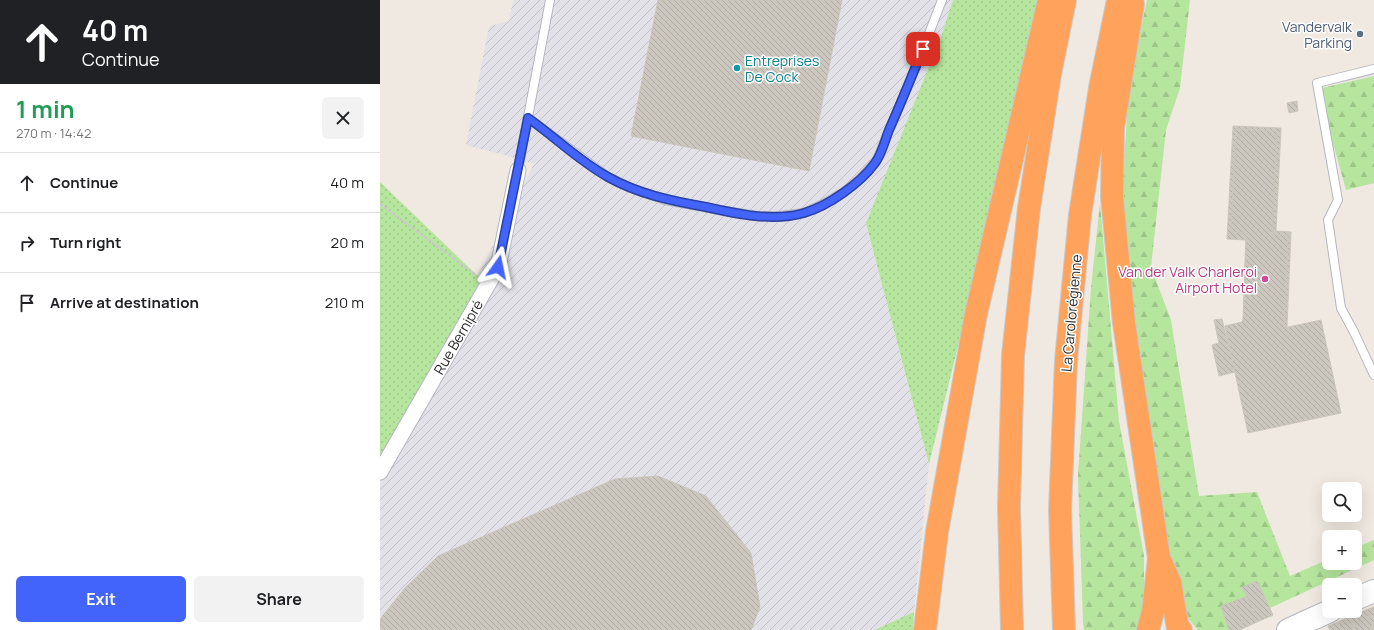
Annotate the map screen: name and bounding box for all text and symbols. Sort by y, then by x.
text: 40 m [82,11,148,49]
icon: ahead [16,16,68,68]
place label: Vandervalk Parking [1282,17,1353,52]
marker: Vandervalk Parking [1355,29,1365,39]
pin [906,32,940,66]
icon: arrive [912,38,934,60]
text: Continue [82,47,160,71]
place label: Entreprises De Cock [745,51,819,86]
marker: Entreprises De Cock [732,63,742,73]
text: 1 min [16,92,75,125]
button: close [322,97,364,139]
text: 270 m · 14:42 [16,124,91,142]
icon: ahead [16,172,38,194]
text: Continue [50,172,118,193]
text: 40 m [330,172,364,193]
icon: right [16,232,38,254]
text: Turn right [50,232,121,253]
text: 20 m [331,232,364,253]
position arrow [477,246,519,288]
street label: La Carolorégienne [1056,253,1086,373]
place label: Van der Valk Charleroi Airport Hotel [1118,262,1257,297]
marker: Van der Valk Charleroi Airport Hotel [1260,274,1270,284]
icon: arrive [16,292,38,314]
text: Arrive at destination [50,292,199,313]
text: 210 m [325,292,364,313]
street label: Rue Bernipré [429,296,487,378]
map controls [1322,482,1362,618]
button: search [1322,482,1362,522]
button: + [1322,530,1362,570]
button: Exit [16,576,186,622]
button: Share [194,576,364,622]
button: − [1322,578,1362,618]

